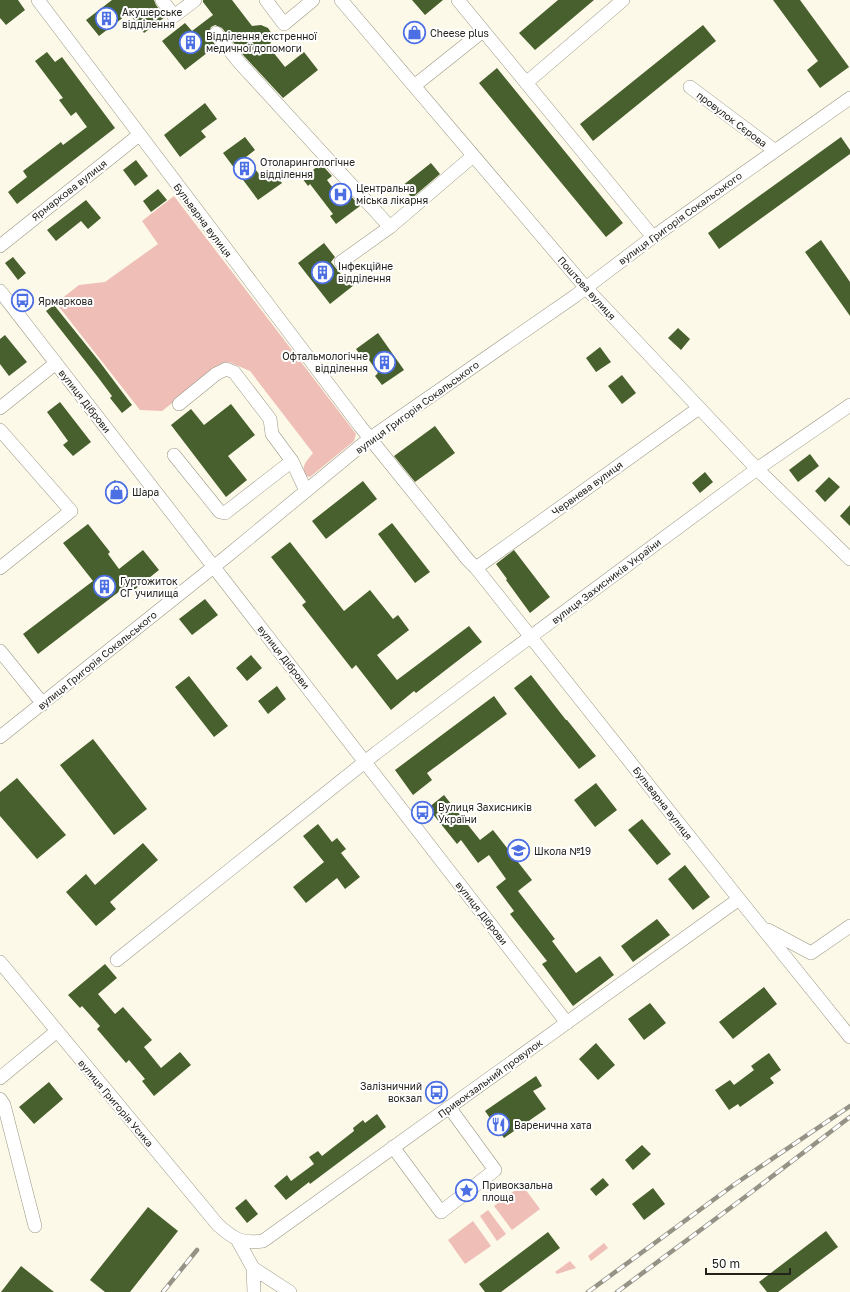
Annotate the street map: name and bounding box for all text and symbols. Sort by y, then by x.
building icon: Акушерське відділення [93,5,119,31]
place label: Акушерське відділення [122,6,182,30]
shop icon: Cheese plus [402,20,428,46]
place label: Cheese plus [430,27,489,39]
building icon: Відділення екстренної медичної допомоги [178,29,204,55]
place label: Відділення екстренної медичної допомоги [206,30,317,54]
street label: провулок Сєрова [695,89,769,149]
building icon: Отоларингологічне відділення [231,155,257,181]
place label: Отоларингологічне відділення [260,156,355,180]
street label: Ярмаркова вулиця [29,157,109,223]
street label: вулиця Григорія Сокальського [616,169,744,267]
street label: Бульварна вулиця [171,181,235,259]
hospital icon: Центральна міська лікарня [328,181,354,207]
place label: Центральна міська лікарня [356,182,428,206]
street label: Поштова вулиця [555,254,619,322]
building icon: Інфекційне відділення [309,259,335,285]
place label: Інфекційне відділення [338,260,393,284]
bus stop icon: Ярмаркова [10,288,36,314]
place label: Ярмаркова [38,295,93,307]
building icon: Офтальмологічне відділення [371,349,397,375]
place label: Офтальмологічне відділення [282,350,368,374]
street label: вулиця Григорія Сокальського [353,358,481,456]
street label: вулиця Діброви [57,367,113,435]
street label: Червнева вулиця [549,458,625,518]
shop icon: Шара [104,479,130,505]
place label: Шара [132,486,159,498]
street label: вулиця Захисників України [549,536,663,626]
building icon: Гуртожиток СГ училища [92,574,118,600]
place label: Гуртожиток СГ училища [120,575,178,599]
street label: вулиця Григорія Сокальського [35,608,159,712]
street label: вулиця Діброви [256,623,312,691]
street label: Бульварна вулиця [631,764,695,842]
bus stop icon: Вулиця Захисників України [410,800,436,826]
place label: Вулиця Захисників України [438,801,532,825]
school or university icon: Школа №19 [506,838,532,864]
place label: Школа №19 [534,845,591,857]
street label: вулиця Діброви [454,879,510,947]
street label: Привокзальний провулок [435,1036,545,1120]
street label: вулиця Григорія Усика [76,1057,156,1149]
bus stop icon: Залізничний вокзал [424,1079,450,1105]
place label: Залізничний вокзал [360,1080,422,1104]
restaurant icon: Варенична хата [486,1112,512,1138]
place label: Варенична хата [514,1119,592,1131]
place icon: Привокзальна площа [454,1178,480,1204]
place label: Привокзальна площа [482,1179,553,1203]
scale bar [706,1250,790,1276]
text: 50 m [712,1256,740,1271]

